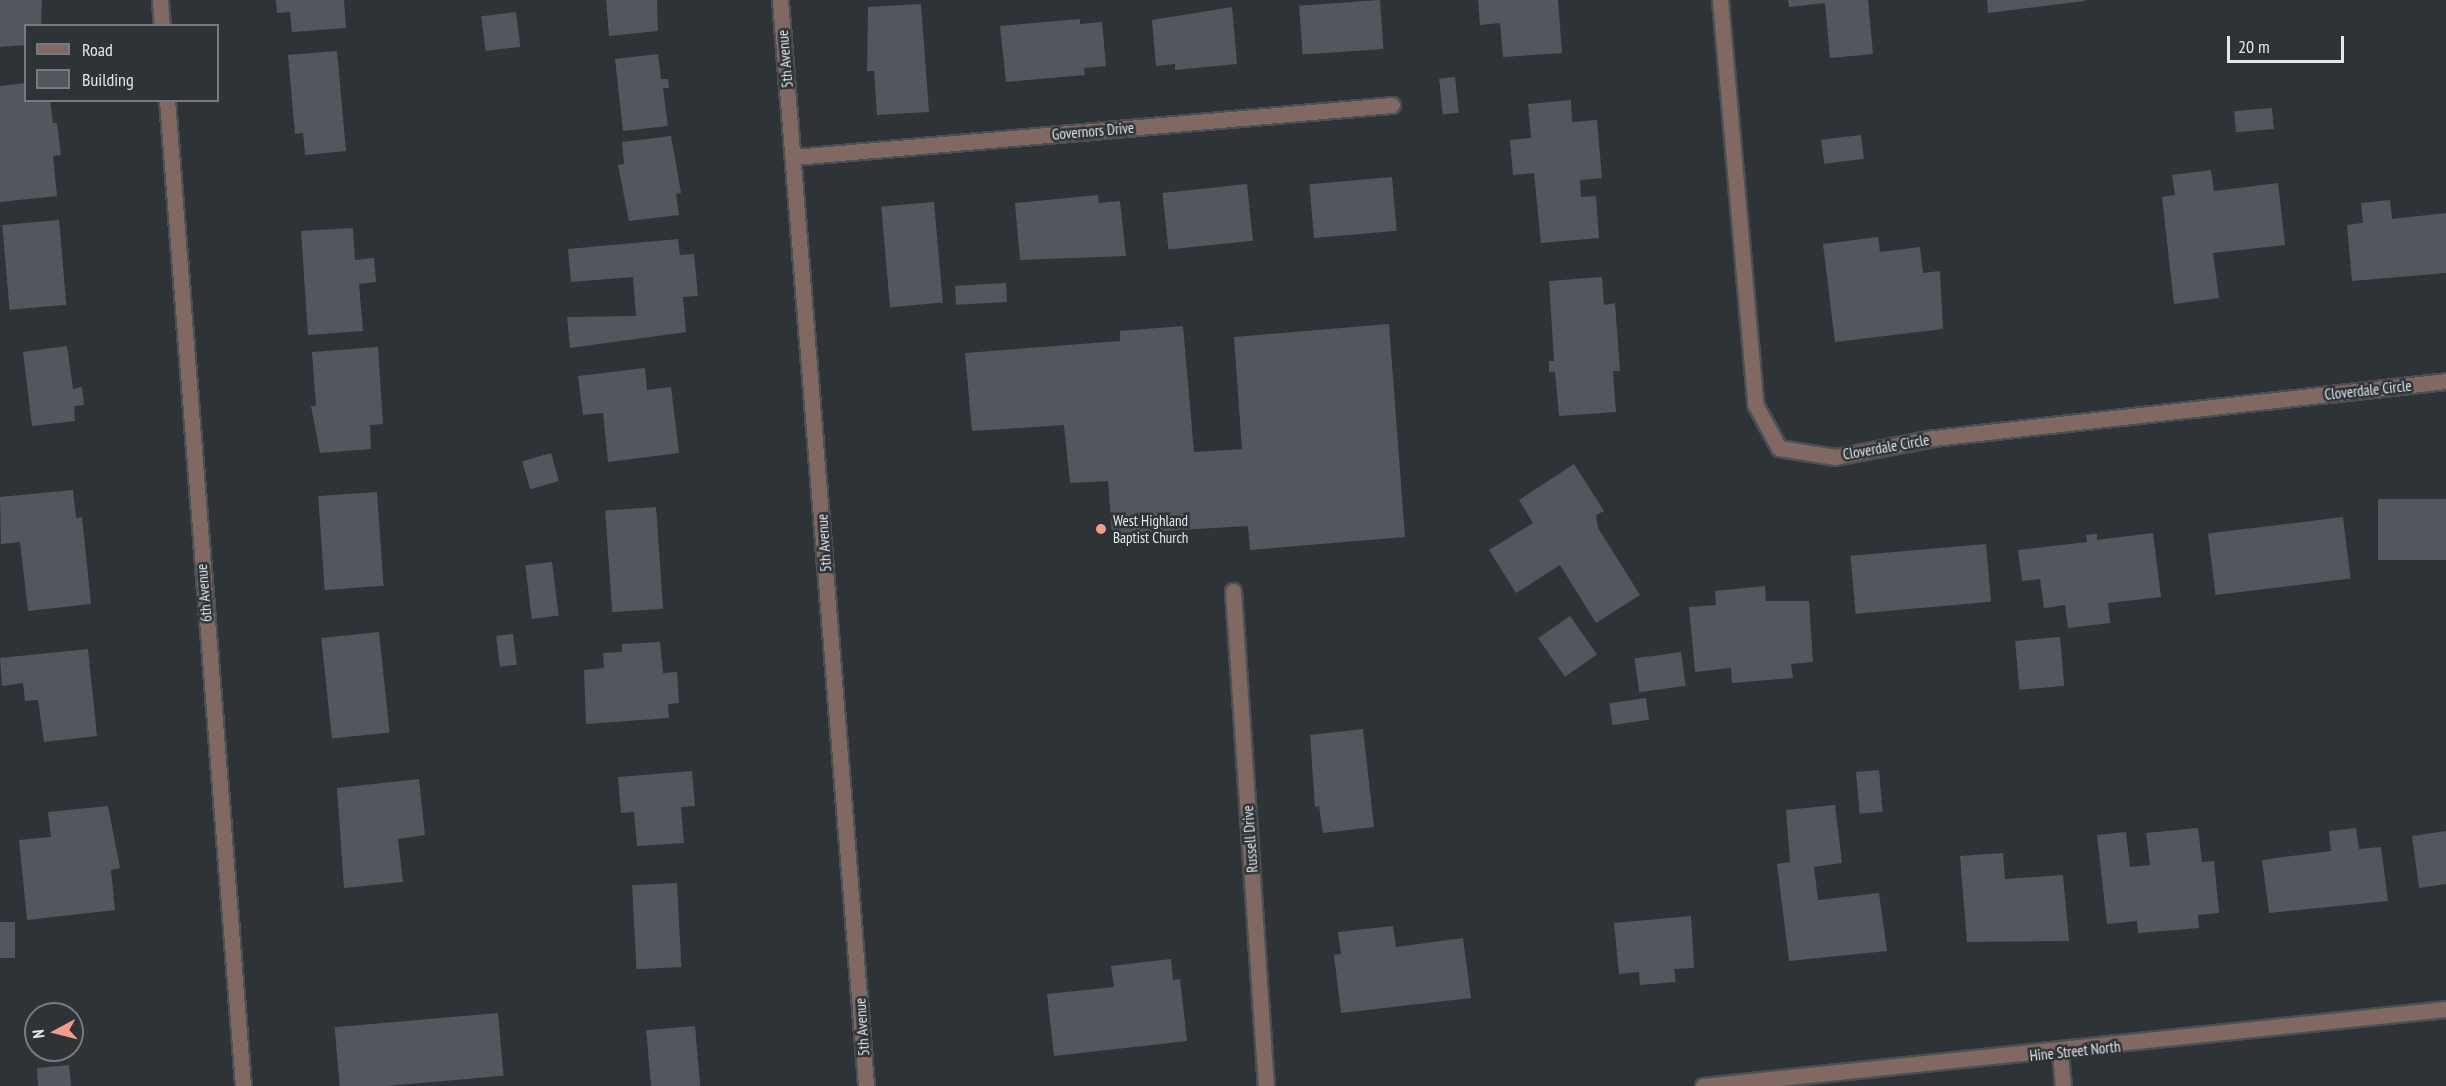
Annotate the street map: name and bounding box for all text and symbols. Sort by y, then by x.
legend [24,24,219,102]
scale bar [2230,24,2347,62]
street label: 5th Avenue [773,29,797,89]
text: 20 m [2238,35,2270,58]
text: Road [82,38,113,61]
text: Building [82,68,134,91]
street label: Governors Drive [1051,118,1135,144]
street label: Cloverdale Circle [2324,376,2412,404]
street label: Cloverdale Circle [1841,431,1931,463]
place label: West Highland Baptist Church [1113,511,1188,546]
street label: 5th Avenue [813,513,835,573]
marker: West Highland Baptist Church [1094,522,1108,536]
street label: 6th Avenue [192,563,216,623]
street label: Russell Drive [1239,805,1261,873]
street label: 5th Avenue [851,997,873,1057]
north arrow [24,1002,84,1062]
text: N [28,1028,49,1039]
street label: Hine Street North [2029,1037,2121,1065]

